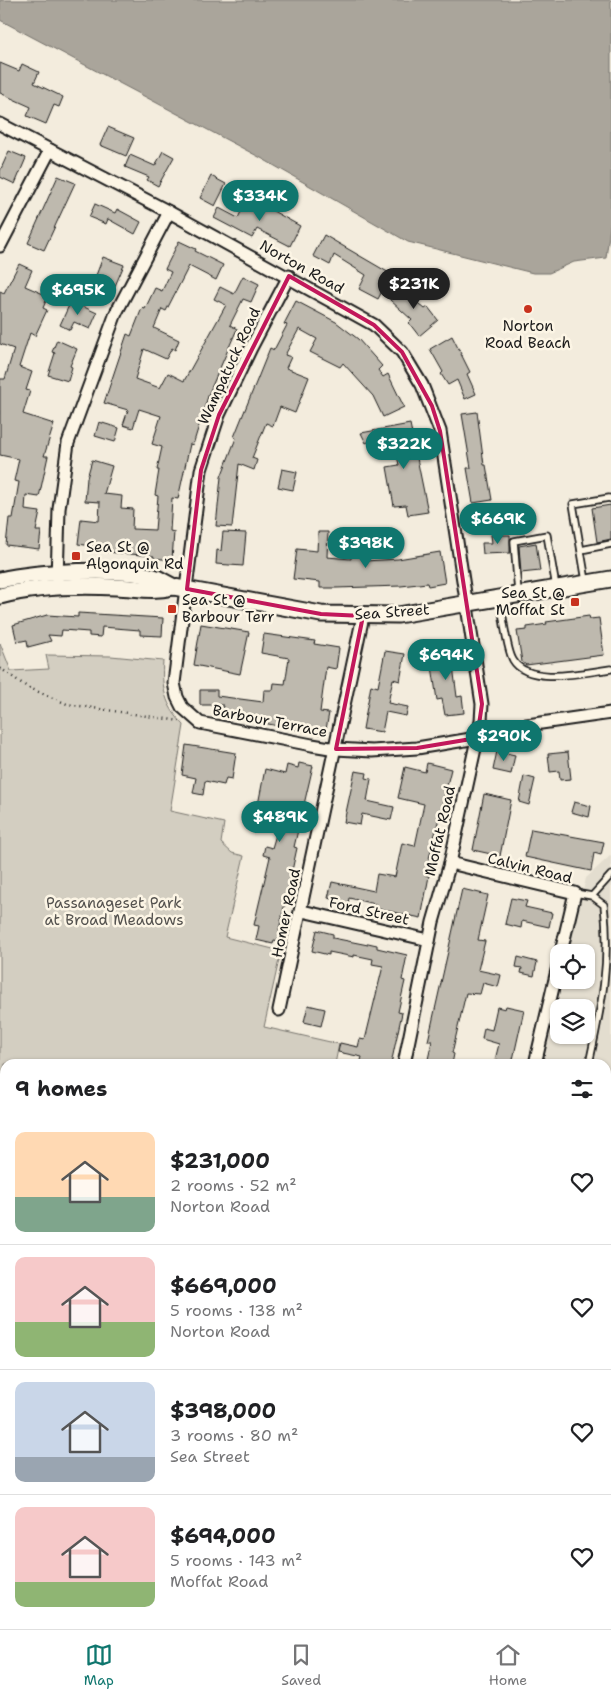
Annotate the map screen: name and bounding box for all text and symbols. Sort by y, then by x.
pin: $334K [225,180,295,222]
text: $334K [233,185,287,206]
street label: Norton Road [256,235,348,299]
pin: $231K [379,268,449,310]
text: $231K [389,273,439,294]
pin: $695K [43,274,113,316]
text: $695K [51,279,105,300]
marker: Norton Road Beach [522,303,534,315]
street label: Wampatuck Road [193,304,265,428]
place label: Norton Road Beach [485,316,571,353]
pin: $322K [369,428,439,470]
text: $322K [377,433,431,454]
pin: $669K [463,502,533,545]
text: $669K [470,508,526,529]
pin: $398K [331,526,401,569]
text: $398K [339,532,393,553]
place label: Sea St @ Algonquin Rd [86,537,184,574]
marker: Sea St @ Algonquin Rd [70,550,82,562]
place label: Sea St @ Moffat St [496,583,565,620]
place label: Sea St @ Barbour Terr [182,590,275,627]
marker: Sea St @ Moffat St [569,596,581,608]
street label: Sea Street [354,599,430,625]
marker: Sea St @ Barbour Terr [166,603,178,615]
pin: $694K [411,638,481,681]
text: $694K [419,644,473,665]
street label: Barbour Terrace [211,700,329,742]
pin: $290K [469,720,539,762]
text: $290K [477,725,531,746]
street label: Moffat Road [420,783,460,878]
pin: $489K [245,800,315,843]
text: $489K [252,806,308,827]
street label: Calvin Road [486,848,575,888]
street label: Homer Road [267,866,305,959]
street label: Ford Street [327,892,411,930]
park label: Passanageset Park at Broad Meadows [44,893,184,930]
map controls [550,944,595,1044]
button: locate [550,944,595,989]
button: layers [550,999,595,1044]
text: 9 homes [15,1075,107,1103]
icon: filters [568,1075,596,1103]
text: $231,000 [170,1147,270,1175]
icon: home [55,1152,115,1212]
icon: heart [568,1168,596,1196]
text: 2 rooms · 52 m² [170,1175,297,1196]
text: Norton Road [170,1196,270,1217]
text: $669,000 [170,1272,277,1300]
icon: home [55,1277,115,1337]
icon: heart [568,1293,596,1321]
text: 5 rooms · 138 m² [170,1300,303,1321]
text: Norton Road [170,1321,270,1342]
text: $398,000 [170,1397,276,1425]
icon: home [55,1402,115,1462]
icon: heart [568,1418,596,1446]
text: 3 rooms · 80 m² [170,1425,298,1446]
text: Sea Street [170,1446,250,1467]
text: $694,000 [170,1522,276,1550]
icon: home [55,1527,115,1587]
icon: heart [568,1543,596,1571]
text: 5 rooms · 143 m² [170,1550,302,1571]
text: Moffat Road [170,1571,268,1592]
tab: Map [84,1641,114,1689]
tab: Saved [281,1641,321,1689]
tab: Home [489,1641,527,1689]

